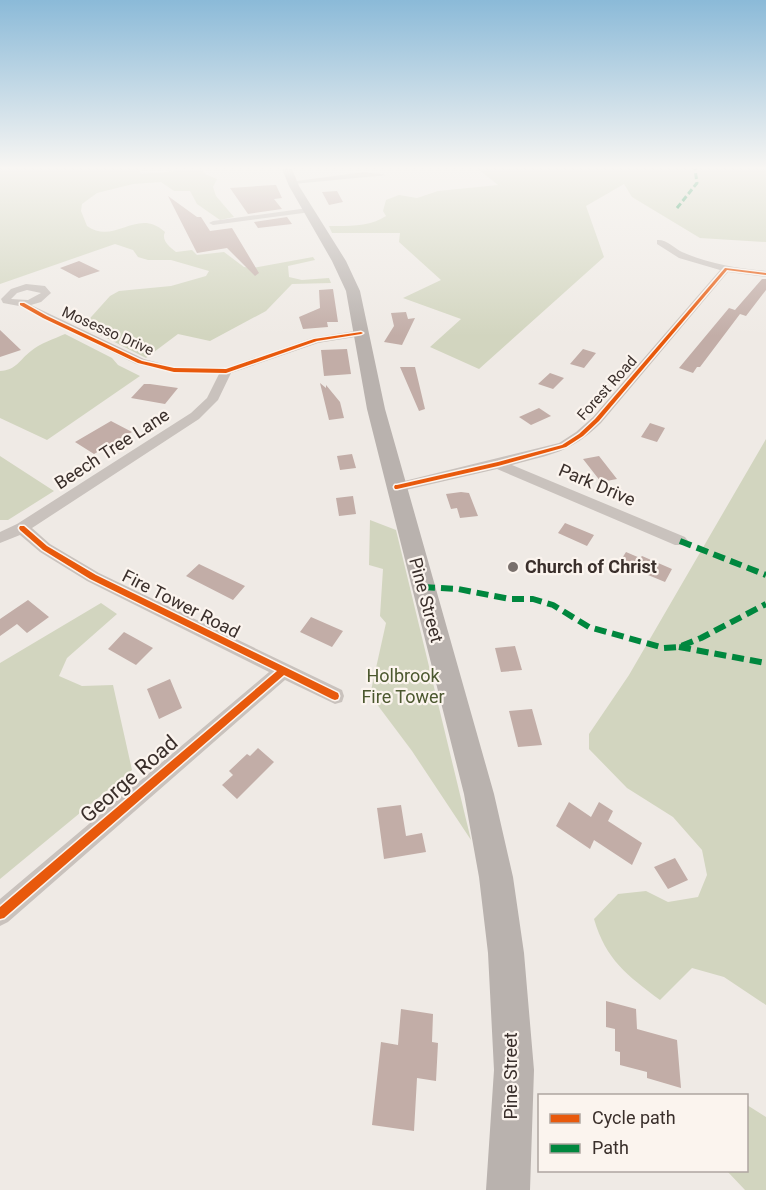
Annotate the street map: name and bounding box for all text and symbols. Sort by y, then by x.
street label: Mosesso Drive [59,303,157,359]
street label: Forest Road [573,352,641,424]
street label: Beech Tree Lane [51,404,173,493]
street label: Park Drive [556,459,639,510]
street label: Pine Street [405,555,448,645]
place label: Church of Christ [525,556,657,577]
marker: Church of Christ [506,560,520,574]
street label: Fire Tower Road [119,565,243,642]
park label: Holbrook Fire Tower [361,665,445,707]
street label: George Road [76,730,182,828]
street label: Pine Street [500,1032,521,1120]
legend [538,1094,748,1172]
text: Cycle path [592,1107,676,1128]
text: Path [592,1137,629,1158]

